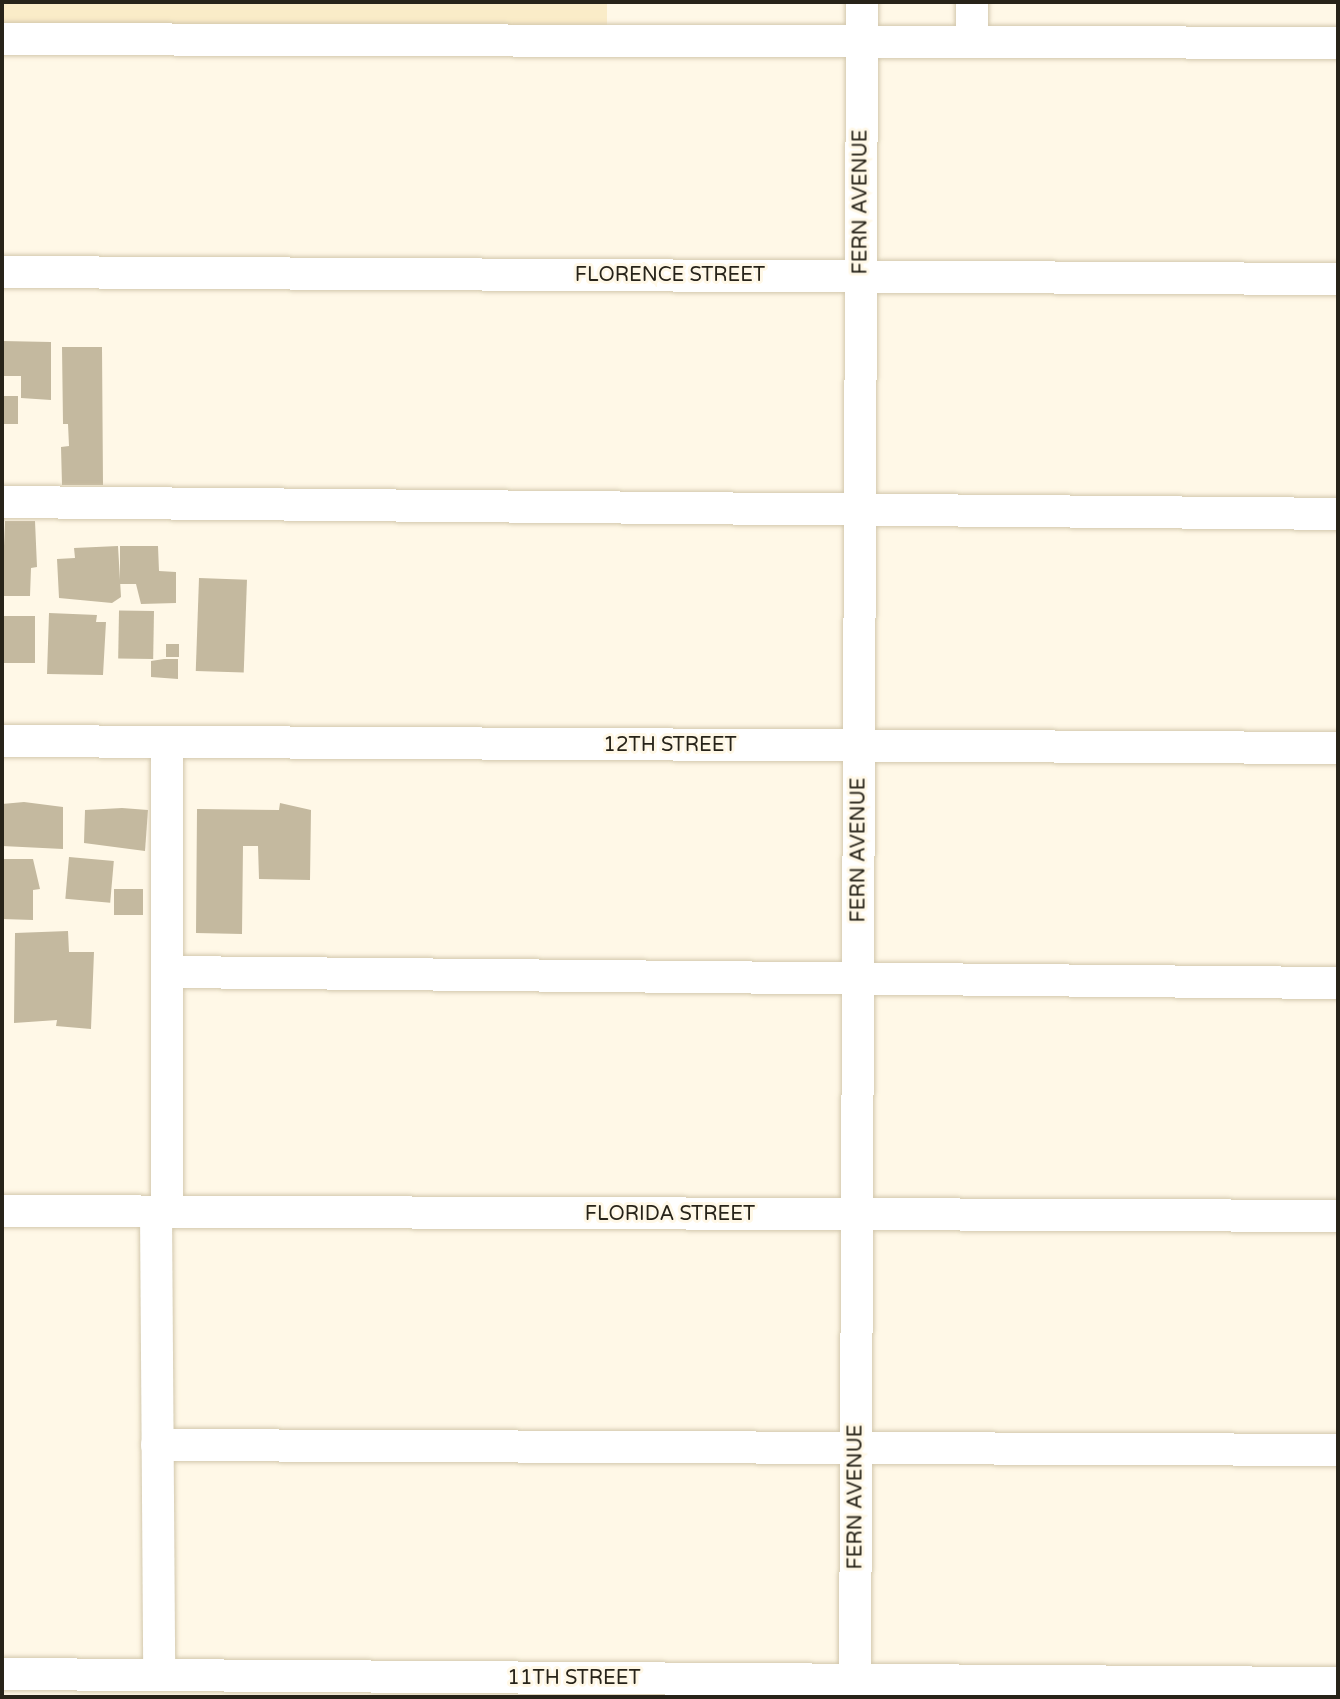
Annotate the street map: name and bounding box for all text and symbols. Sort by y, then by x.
street label: FERN AVENUE [849,129,873,275]
street label: FLORENCE STREET [575,263,765,287]
street label: 12TH STREET [603,733,737,757]
street label: FERN AVENUE [847,777,871,923]
street label: FLORIDA STREET [585,1202,755,1226]
street label: FERN AVENUE [844,1424,868,1570]
street label: 11TH STREET [507,1666,641,1690]

